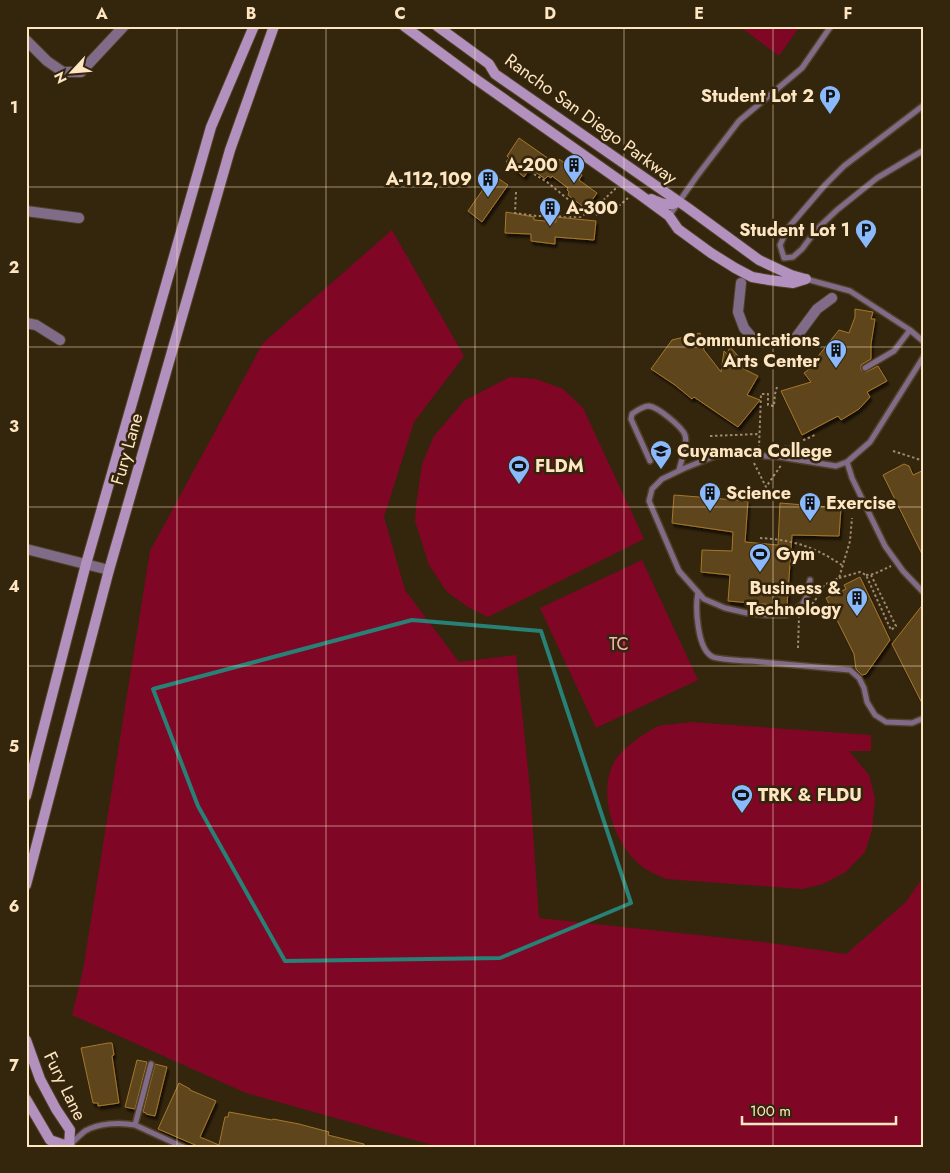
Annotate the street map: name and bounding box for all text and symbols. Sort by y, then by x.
text: A [95,2,108,25]
text: B [246,2,256,25]
text: C [394,2,406,25]
text: D [544,2,556,25]
text: E [694,2,704,25]
text: F [844,2,852,25]
street label: Rancho San Diego Parkway [499,47,683,191]
north arrow [48,48,98,98]
text: N [49,68,72,87]
place label: Student Lot 2 [701,83,814,109]
parking icon: Student Lot 2 [818,84,842,115]
text: 1 [10,96,18,119]
place label: A-200 [504,152,558,178]
building icon: A-200 [562,153,586,184]
place label: A-112,109 [385,166,472,192]
building icon: A-112,109 [476,167,500,198]
place label: A-300 [565,195,618,221]
building icon: A-300 [538,196,562,227]
place label: Student Lot 1 [739,217,850,243]
parking icon: Student Lot 1 [854,218,878,249]
text: 2 [9,256,19,279]
place label: Communications Arts Center [683,327,821,374]
building icon: Communications Arts Center [824,338,848,369]
street label: Fury Lane [104,410,150,488]
text: 3 [9,415,19,438]
place label: Cuyamaca College [677,438,832,464]
school or university icon: Cuyamaca College [649,439,673,470]
place label: FLDM [535,453,584,479]
sports icon: FLDM [507,454,531,485]
place label: Science [726,480,791,506]
building icon: Science [698,481,722,512]
place label: Exercise [826,490,896,516]
building icon: Exercise [798,491,822,522]
place label: Gym [776,541,815,567]
sports icon: Gym [748,542,772,573]
text: 4 [8,575,20,598]
place label: Business & Technology [746,575,842,622]
building icon: Business & Technology [845,586,869,617]
park label: TC [609,631,629,657]
text: 5 [9,735,19,758]
place label: TRK & FLDU [758,782,862,808]
sports icon: TRK & FLDU [730,783,754,814]
text: 6 [9,895,19,918]
street label: Fury Lane [37,1047,93,1125]
text: 7 [9,1054,19,1077]
scale bar [742,1093,896,1125]
text: 100 m [750,1100,791,1122]

